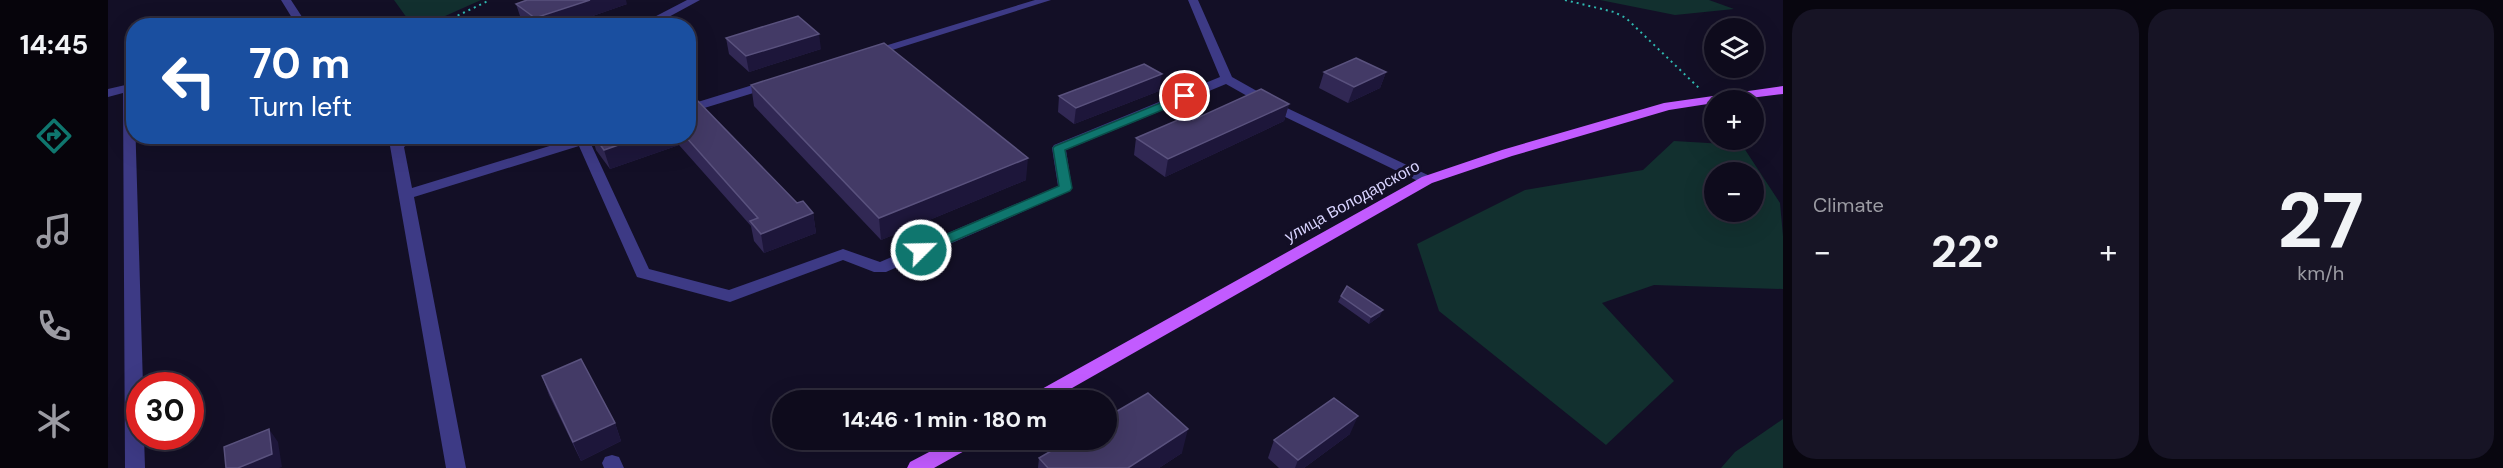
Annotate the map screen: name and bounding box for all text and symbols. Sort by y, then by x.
map controls [1704,18,1764,222]
button: layers [1704,18,1764,78]
text: 14:45 [20,27,88,62]
text: 70 m [249,36,350,91]
icon: left [150,42,228,120]
pin [1159,70,1210,121]
icon: arrive [1168,79,1201,112]
text: Turn left [249,89,352,124]
button: + [1704,90,1764,150]
icon: directions [33,115,75,157]
street label: улица Володарского [1281,155,1423,247]
button: − [1704,162,1764,222]
text: 27 [2278,170,2364,271]
text: Climate [1813,192,1884,218]
icon: music [33,210,75,252]
position arrow [889,218,953,282]
text: 22° [1931,222,1999,281]
text: − [1813,230,1831,273]
text: + [2099,230,2117,273]
text: km/h [2297,260,2344,286]
icon: phone [33,305,75,347]
speed limit sign: 30 [126,372,204,450]
icon: climate [33,400,75,442]
text: 14:46 · 1 min · 180 m [842,405,1047,434]

